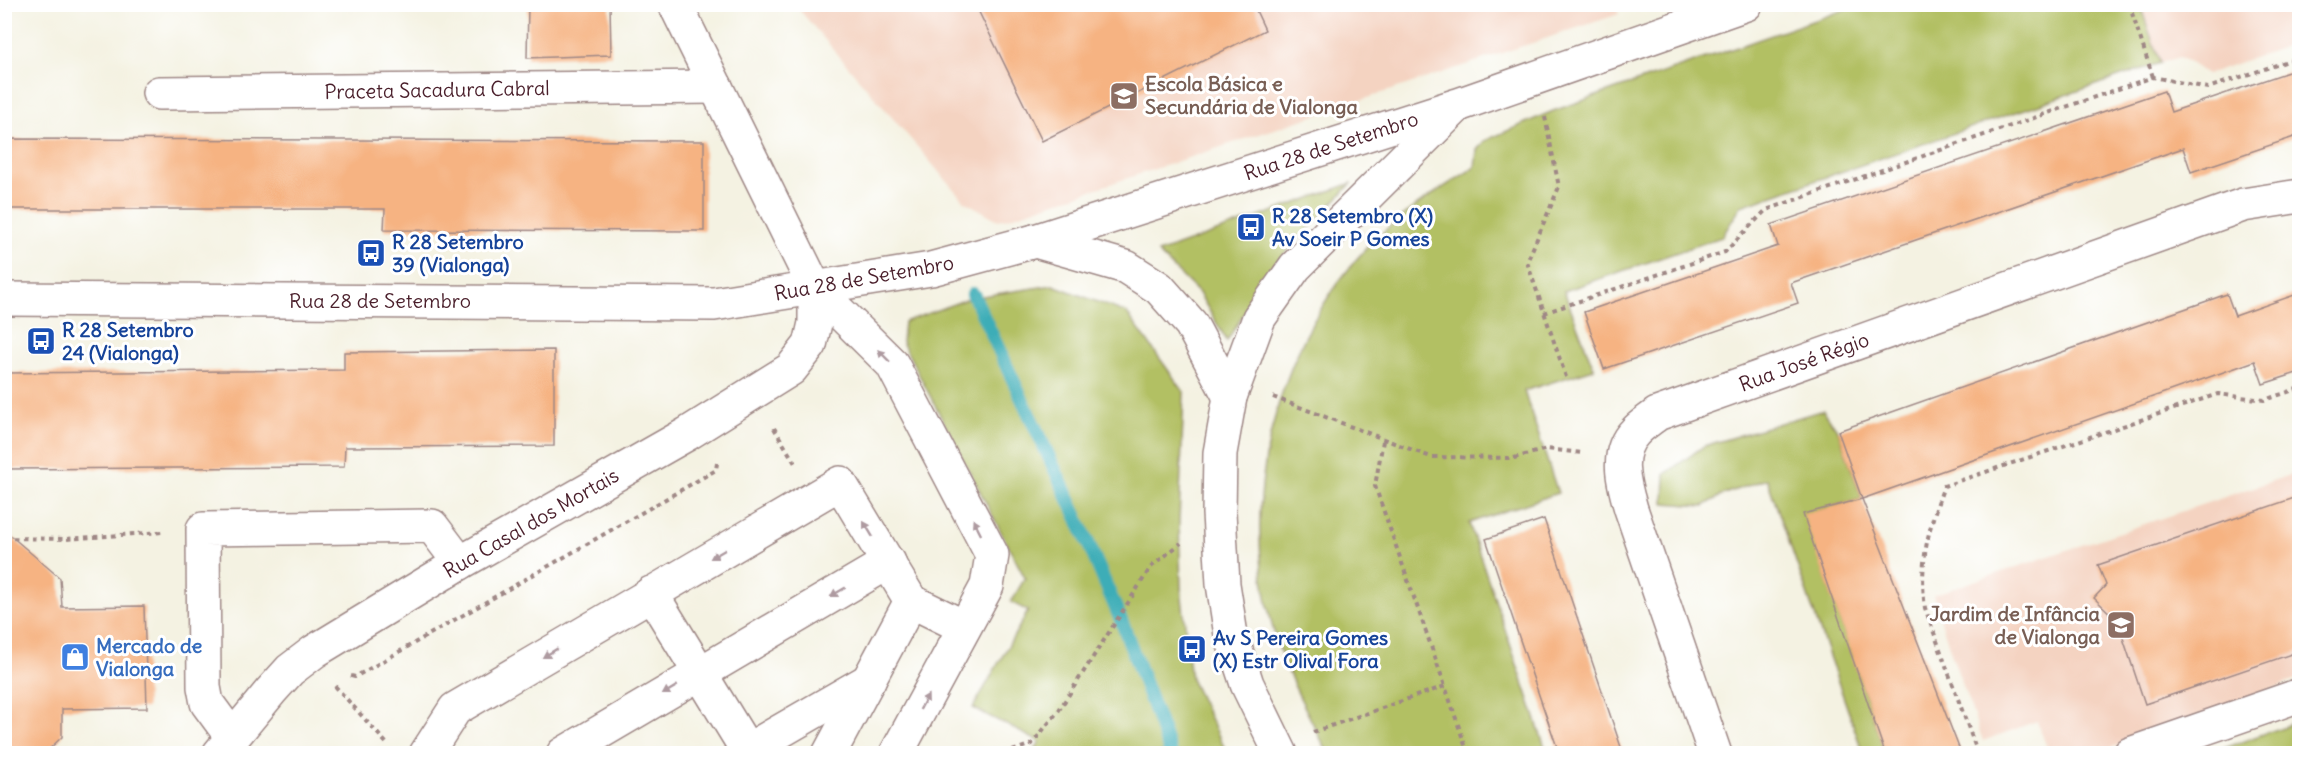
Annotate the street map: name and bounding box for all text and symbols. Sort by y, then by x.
place label: Escola Básica e Secundária de Vialonga [1145,71,1358,119]
street label: Praceta Sacadura Cabral [324,75,550,104]
school or university icon: Escola Básica e Secundária de Vialonga [1108,80,1140,112]
street label: Rua 28 de Setembro [1241,106,1421,186]
place label: R 28 Setembro (X) Av Soeir P Gomes [1272,203,1433,251]
bus stop icon: R 28 Setembro (X) Av Soeir P Gomes [1235,211,1267,243]
place label: R 28 Setembro 39 (Vialonga) [392,229,524,277]
bus stop icon: R 28 Setembro 39 (Vialonga) [355,237,387,269]
street label: Rua 28 de Setembro [772,249,956,306]
street label: Rua 28 de Setembro [289,288,471,313]
place label: R 28 Setembro 24 (Vialonga) [62,317,194,365]
bus stop icon: R 28 Setembro 24 (Vialonga) [25,325,57,357]
street label: Rua José Régio [1735,326,1872,397]
one-way arrow [877,348,891,363]
street label: Rua Casal dos Mortais [438,462,623,583]
one-way arrow [972,518,982,535]
one-way arrow [863,521,874,537]
one-way arrow [709,549,726,559]
one-way arrow [829,587,846,597]
place label: Jardim de Infância de Vialonga [1929,601,2101,649]
school or university icon: Jardim de Infância de Vialonga [2105,609,2137,641]
place label: Av S Pereira Gomes (X) Estr Olival Fora [1213,625,1388,673]
place label: Mercado de Vialonga [96,633,203,681]
bus stop icon: Av S Pereira Gomes (X) Estr Olival Fora [1176,633,1208,665]
shop icon: Mercado de Vialonga [59,641,91,673]
one-way arrow [541,648,558,658]
one-way arrow [661,685,678,695]
one-way arrow [919,693,929,710]

